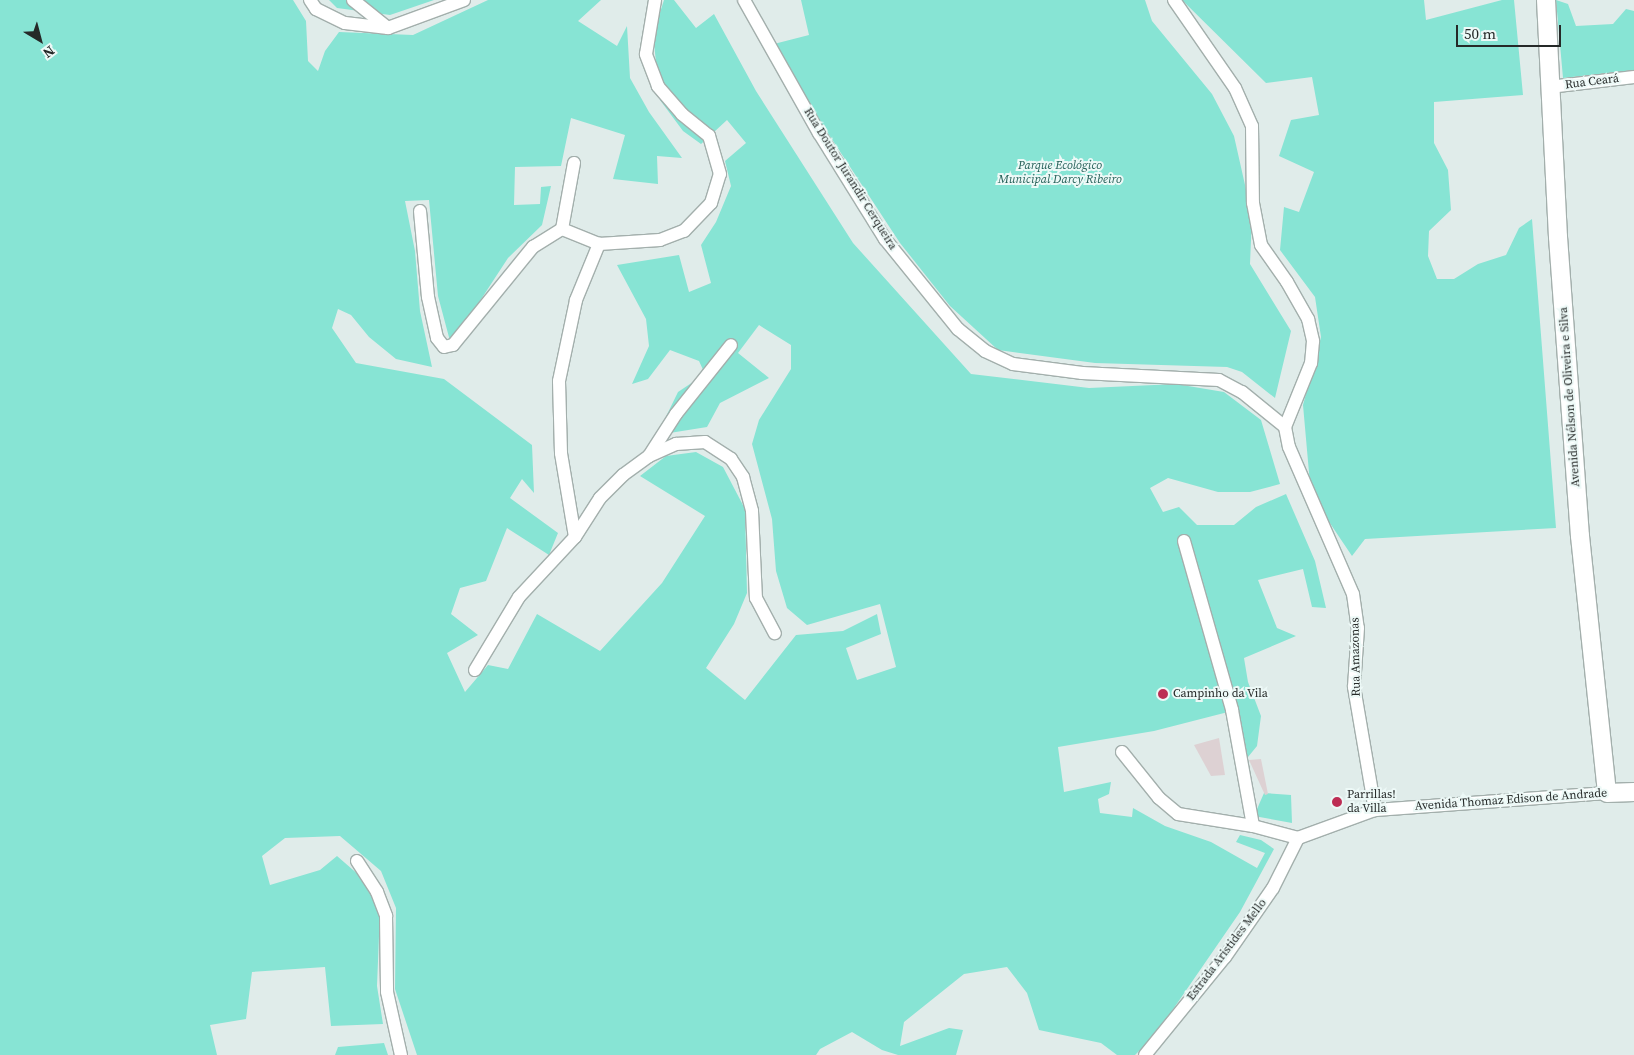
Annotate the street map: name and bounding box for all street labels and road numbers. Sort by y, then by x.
street label: Rua Ceará [1564,72,1620,92]
street label: Rua Doutor Jurandir Cerqueira [800,105,900,253]
street label: Avenida Nélson de Oliveira e Silva [1557,307,1583,487]
street label: Rua Amazonas [1348,617,1364,697]
street label: Avenida Thomaz Edison de Andrade [1414,786,1608,814]
street label: Estrada Aristides Mello [1184,896,1270,1004]

